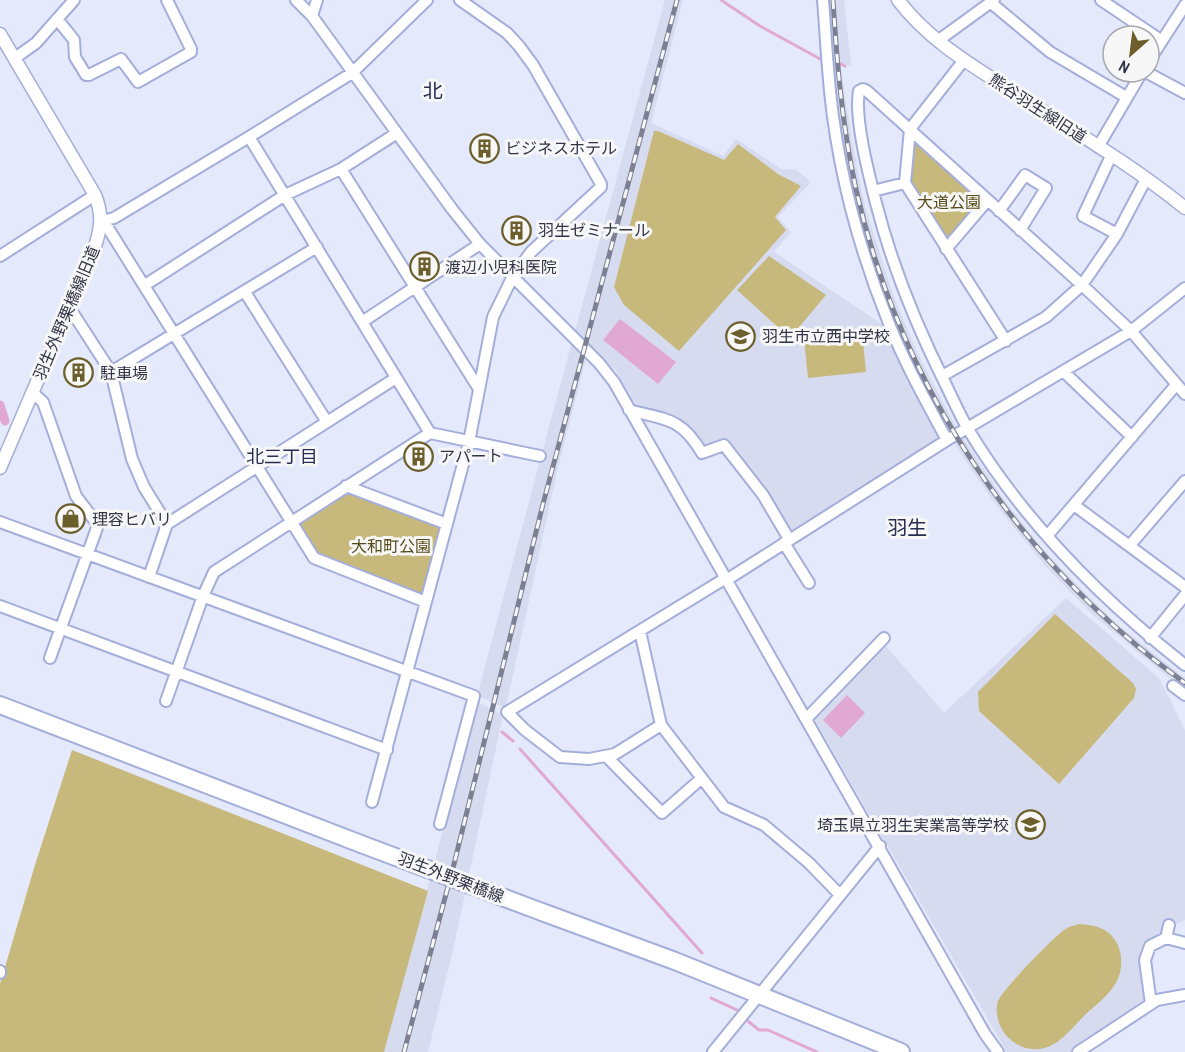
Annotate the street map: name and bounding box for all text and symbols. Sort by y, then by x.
north arrow [1101,24,1161,84]
text: N [1115,55,1133,79]
street label: 熊谷羽生線旧道 [985,68,1091,148]
district label: 北 [423,77,443,104]
building icon: ビジネスホテル [468,132,500,164]
place label: ビジネスホテル [505,137,617,159]
park label: 大道公園 [917,191,981,213]
building icon: 羽生ゼミナール [501,214,533,246]
place label: 羽生ゼミナール [538,219,650,241]
street label: 羽生外野栗橋線旧道 [28,242,104,384]
building icon: 渡辺小児科医院 [408,251,440,283]
place label: 渡辺小児科医院 [445,256,557,278]
school or university icon: 羽生市立西中学校 [725,320,757,352]
place label: 羽生市立西中学校 [762,325,890,347]
building icon: 駐車場 [63,357,95,389]
place label: 駐車場 [100,362,148,384]
building icon: アパート [402,440,434,472]
district label: 北三丁目 [246,444,318,469]
place label: アパート [439,445,503,467]
shop icon: 理容ヒバリ [55,503,87,535]
place label: 理容ヒバリ [92,508,172,530]
district label: 羽生 [887,514,927,541]
park label: 大和町公園 [351,535,431,557]
school or university icon: 埼玉県立羽生実業高等学校 [1014,809,1046,841]
place label: 埼玉県立羽生実業高等学校 [817,814,1009,836]
street label: 羽生外野栗橋線 [395,847,507,907]

